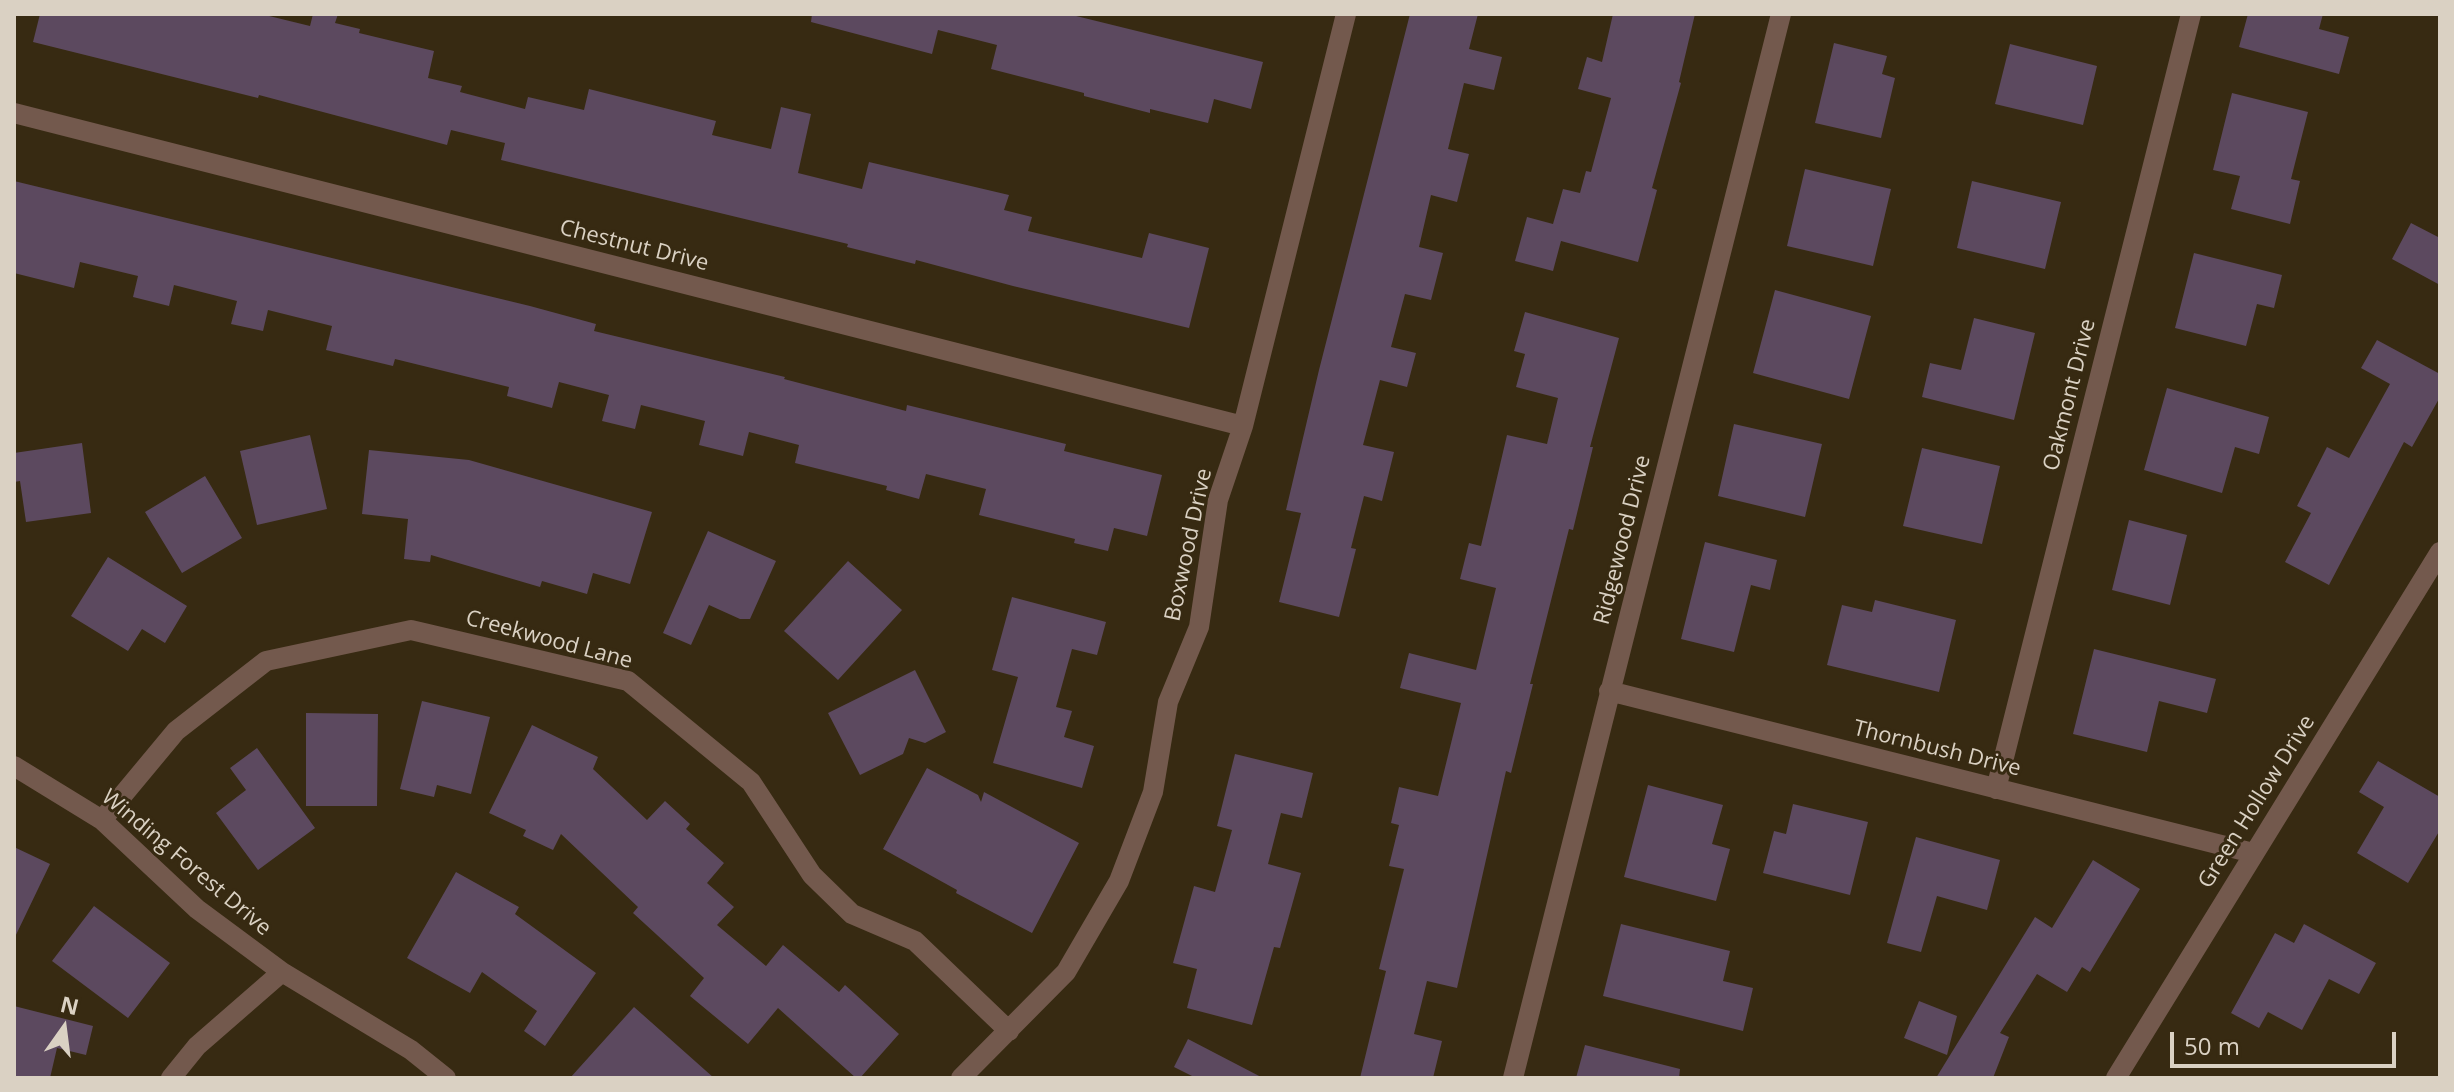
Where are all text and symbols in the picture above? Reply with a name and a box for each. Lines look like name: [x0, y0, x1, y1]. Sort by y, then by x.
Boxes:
street label: Chestnut Drive: [557, 215, 711, 277]
street label: Oakmont Drive: [2038, 316, 2102, 474]
street label: Ridgewood Drive: [1589, 453, 1657, 627]
street label: Boxwood Drive: [1160, 466, 1218, 624]
street label: Creekwood Lane: [463, 605, 635, 675]
street label: Green Hollow Drive: [2193, 710, 2321, 894]
street label: Thornbush Drive: [1850, 715, 2024, 783]
street label: Winding Forest Drive: [96, 784, 276, 942]
north arrow: [24, 988, 104, 1068]
text: N: [57, 988, 82, 1021]
scale bar: [2174, 1016, 2400, 1066]
text: 50 m: [2184, 1029, 2240, 1062]

